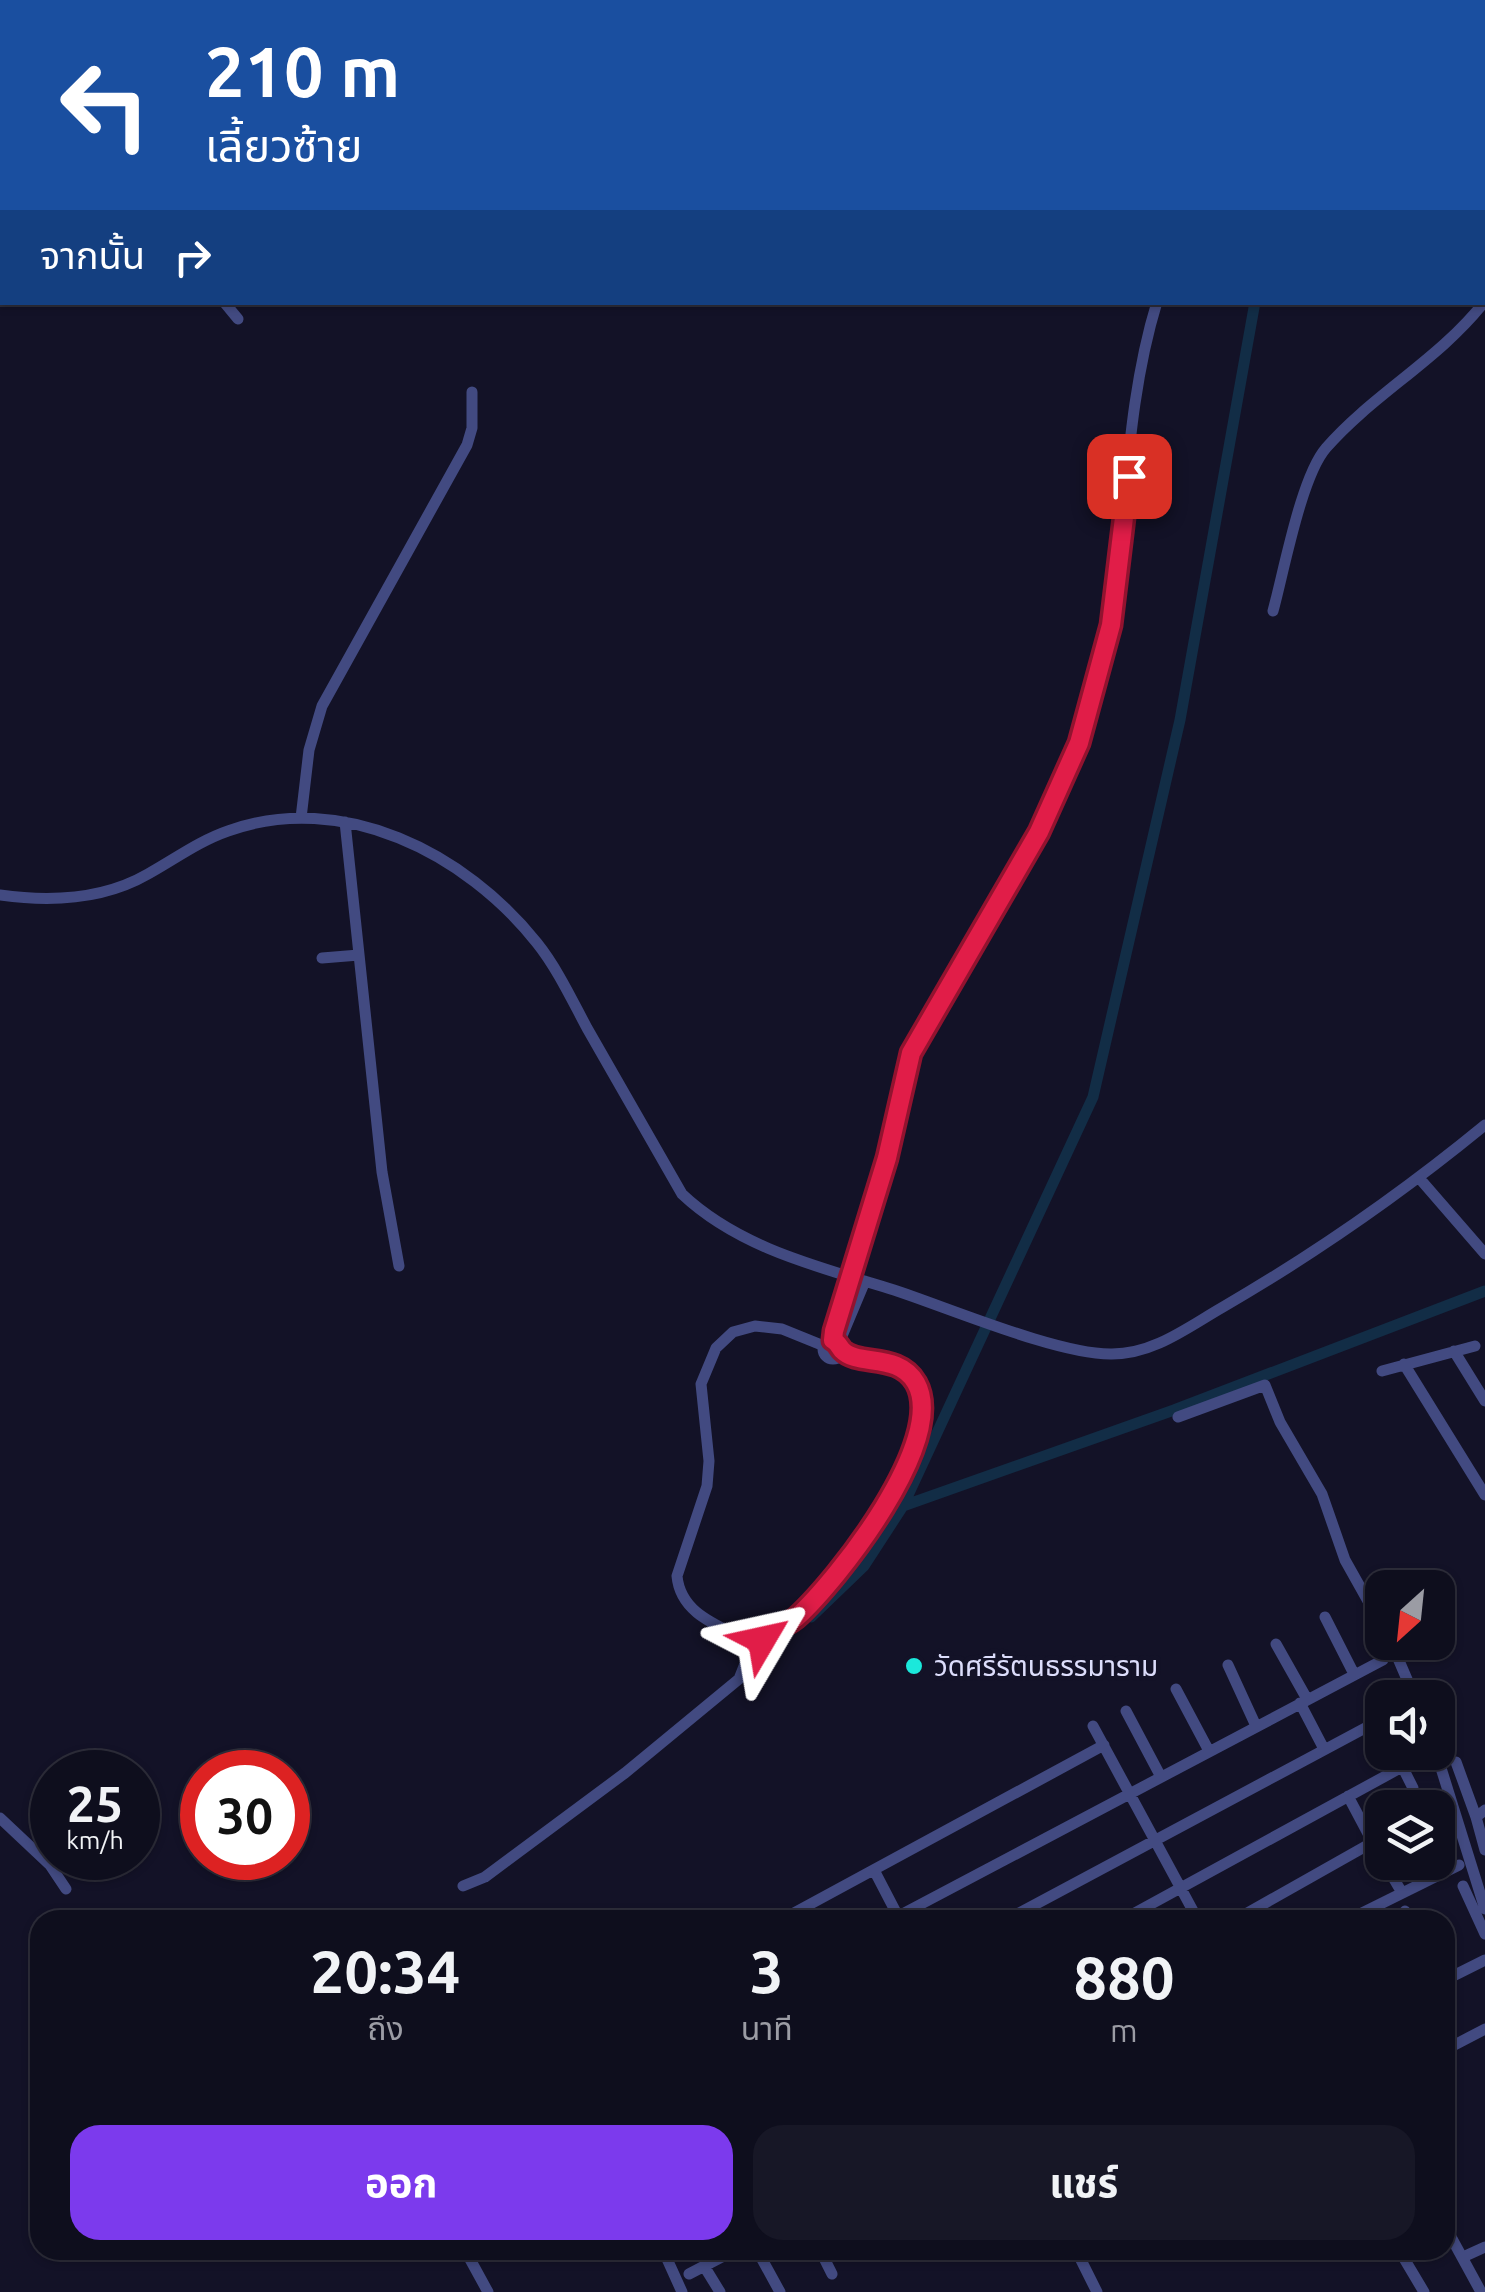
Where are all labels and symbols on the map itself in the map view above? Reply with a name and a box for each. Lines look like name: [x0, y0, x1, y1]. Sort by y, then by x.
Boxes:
pin: [1087, 434, 1172, 519]
north arrow: [1365, 1570, 1455, 1660]
position arrow: [710, 1588, 814, 1692]
place label: วัดศรีรัตนธรรมาราม: [934, 1650, 1158, 1681]
marker: วัดศรีรัตนธรรมาราม: [903, 1655, 925, 1677]
speed limit sign: 30: [180, 1750, 310, 1880]

